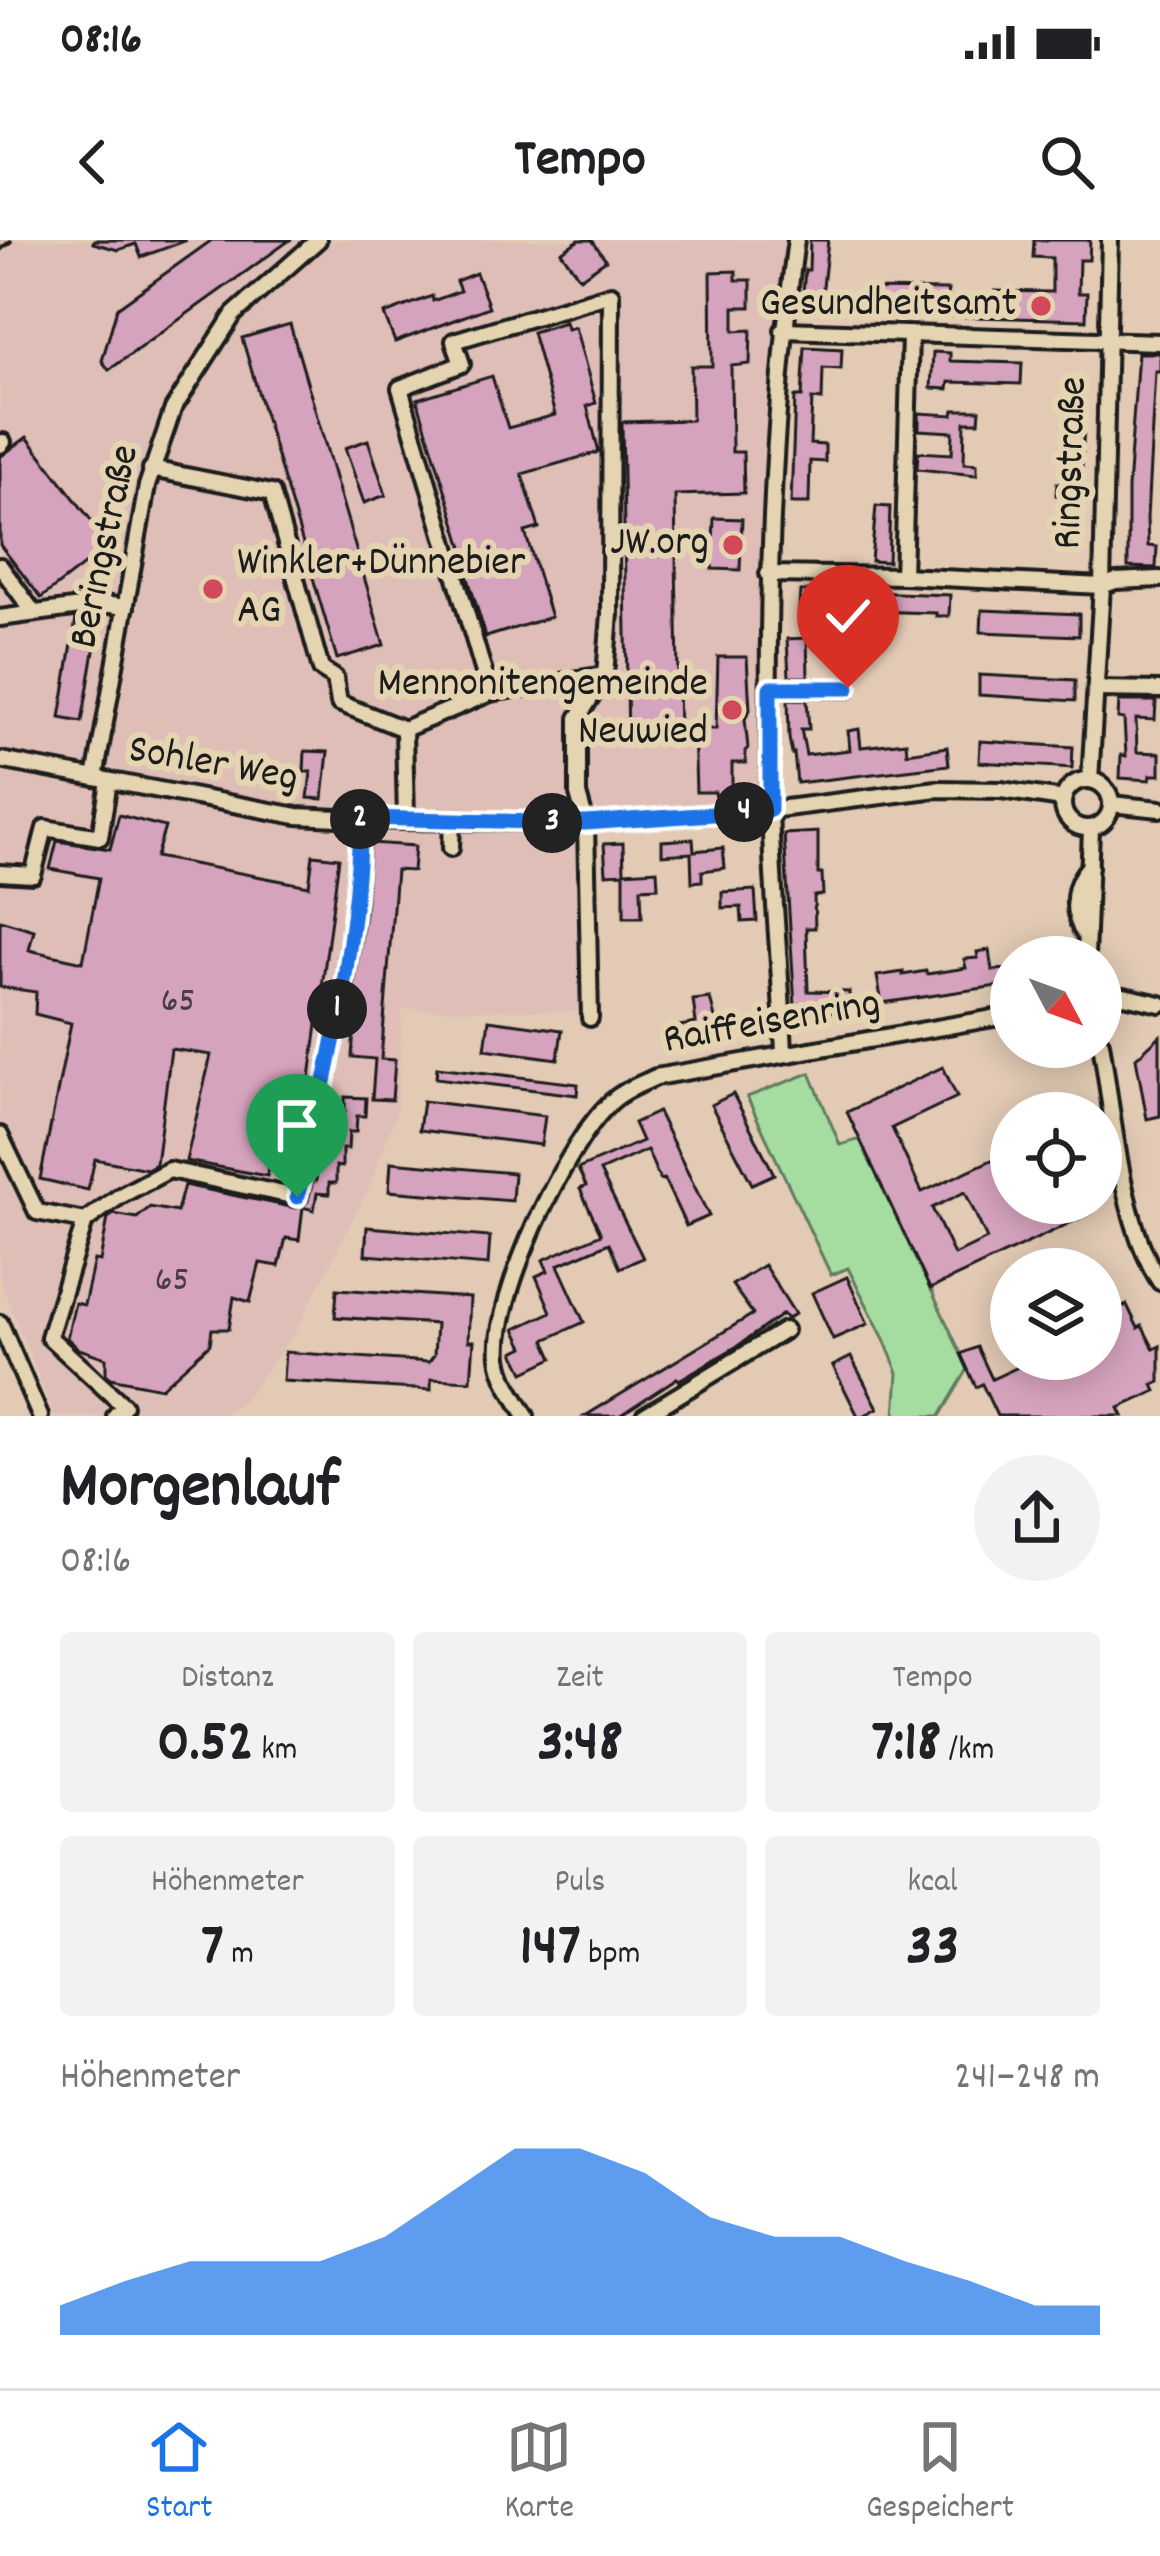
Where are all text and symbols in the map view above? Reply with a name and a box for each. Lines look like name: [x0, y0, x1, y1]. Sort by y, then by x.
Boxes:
text: 08:16: [60, 10, 142, 74]
text: Tempo: [514, 124, 646, 201]
icon: back: [60, 129, 126, 195]
icon: search: [1034, 129, 1100, 195]
place label: Gesundheitsamt: [760, 276, 1017, 336]
marker: Gesundheitsamt: [1028, 293, 1054, 319]
street label: Ringstraße: [1040, 376, 1106, 550]
street label: Beringstraße: [56, 440, 158, 654]
place label: JW.org: [610, 515, 709, 575]
marker: JW.org: [720, 532, 746, 558]
place label: Winkler+Dünnebier AG: [237, 535, 526, 643]
pin: [797, 565, 899, 688]
marker: Winkler+Dünnebier AG: [200, 576, 226, 602]
icon: check: [815, 583, 881, 649]
place label: Mennonitengemeinde Neuwied: [377, 656, 708, 764]
marker: Mennonitengemeinde Neuwied: [719, 697, 745, 723]
street label: Sohler Weg: [124, 722, 302, 810]
pin: 4: [714, 782, 774, 842]
text: 4: [737, 788, 751, 835]
pin: 2: [330, 789, 390, 849]
pin: 3: [522, 793, 582, 853]
text: 2: [353, 795, 367, 842]
text: 3: [545, 799, 559, 846]
north arrow: [990, 936, 1122, 1068]
map controls: [990, 936, 1122, 1380]
street label: Raiffeisenring: [659, 975, 885, 1073]
house number: 65: [161, 977, 195, 1029]
pin: 1: [307, 979, 367, 1039]
text: 1: [333, 985, 341, 1032]
pin: [246, 1074, 348, 1197]
icon: arrive: [264, 1092, 330, 1158]
button: locate: [990, 1092, 1122, 1224]
button: layers: [990, 1248, 1122, 1380]
house number: 65: [155, 1256, 189, 1308]
text: Morgenlauf: [60, 1444, 339, 1538]
button: share: [974, 1455, 1100, 1581]
text: 08:16: [60, 1536, 131, 1591]
text: Distanz: [181, 1656, 274, 1703]
text: Zeit: [556, 1656, 604, 1703]
text: Tempo: [893, 1656, 973, 1703]
text: 0.52: [157, 1703, 254, 1789]
text: 3:48: [537, 1703, 623, 1789]
text: 7:18: [871, 1703, 941, 1789]
text: km: [254, 1728, 298, 1775]
text: /km: [941, 1728, 994, 1775]
text: Höhenmeter: [151, 1860, 304, 1907]
text: Puls: [555, 1860, 605, 1907]
text: kcal: [908, 1860, 958, 1907]
text: 7: [201, 1907, 224, 1993]
text: 147: [520, 1907, 581, 1993]
text: 33: [906, 1907, 959, 1993]
text: m: [224, 1932, 254, 1979]
text: bpm: [581, 1932, 640, 1979]
text: Höhenmeter: [60, 2052, 240, 2107]
text: 241–248 m: [954, 2052, 1100, 2107]
tab: Start: [146, 2414, 213, 2533]
tab: Karte: [504, 2414, 574, 2533]
tab: Gespeichert: [866, 2414, 1014, 2533]

